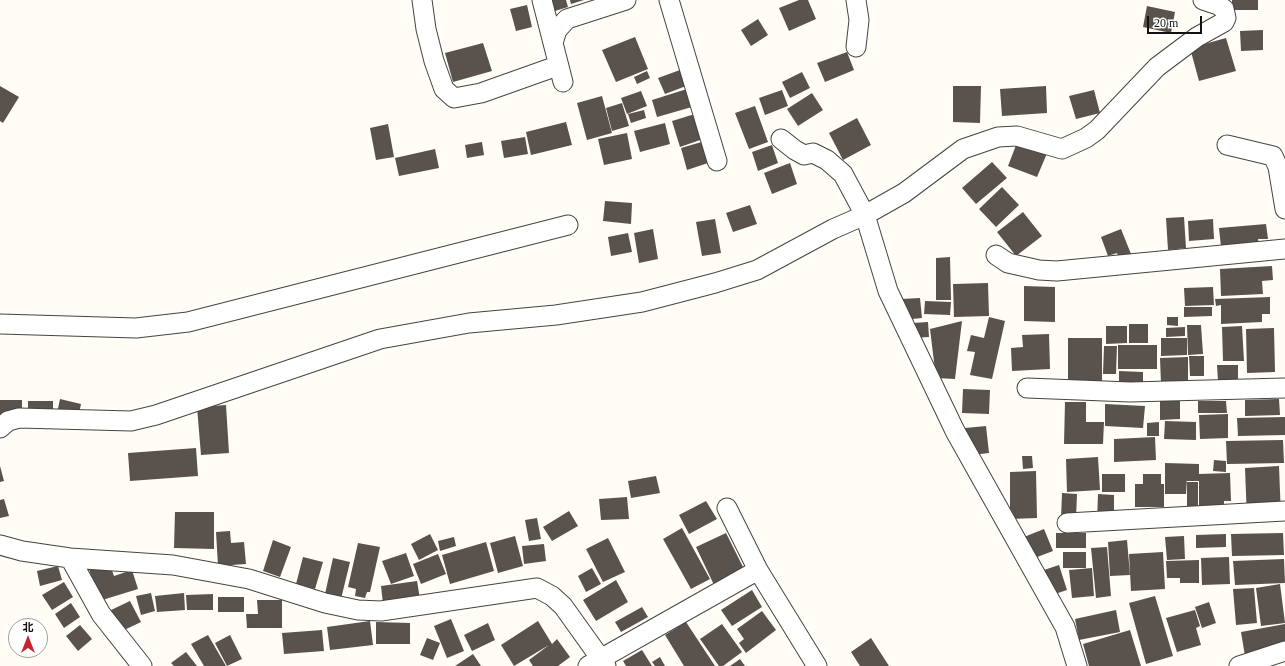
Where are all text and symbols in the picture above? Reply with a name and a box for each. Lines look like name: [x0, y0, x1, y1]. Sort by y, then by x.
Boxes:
scale bar: [1149, 8, 1204, 34]
text: 20 m: [1154, 16, 1178, 30]
north arrow: [8, 618, 48, 658]
text: 北: [23, 621, 34, 633]

